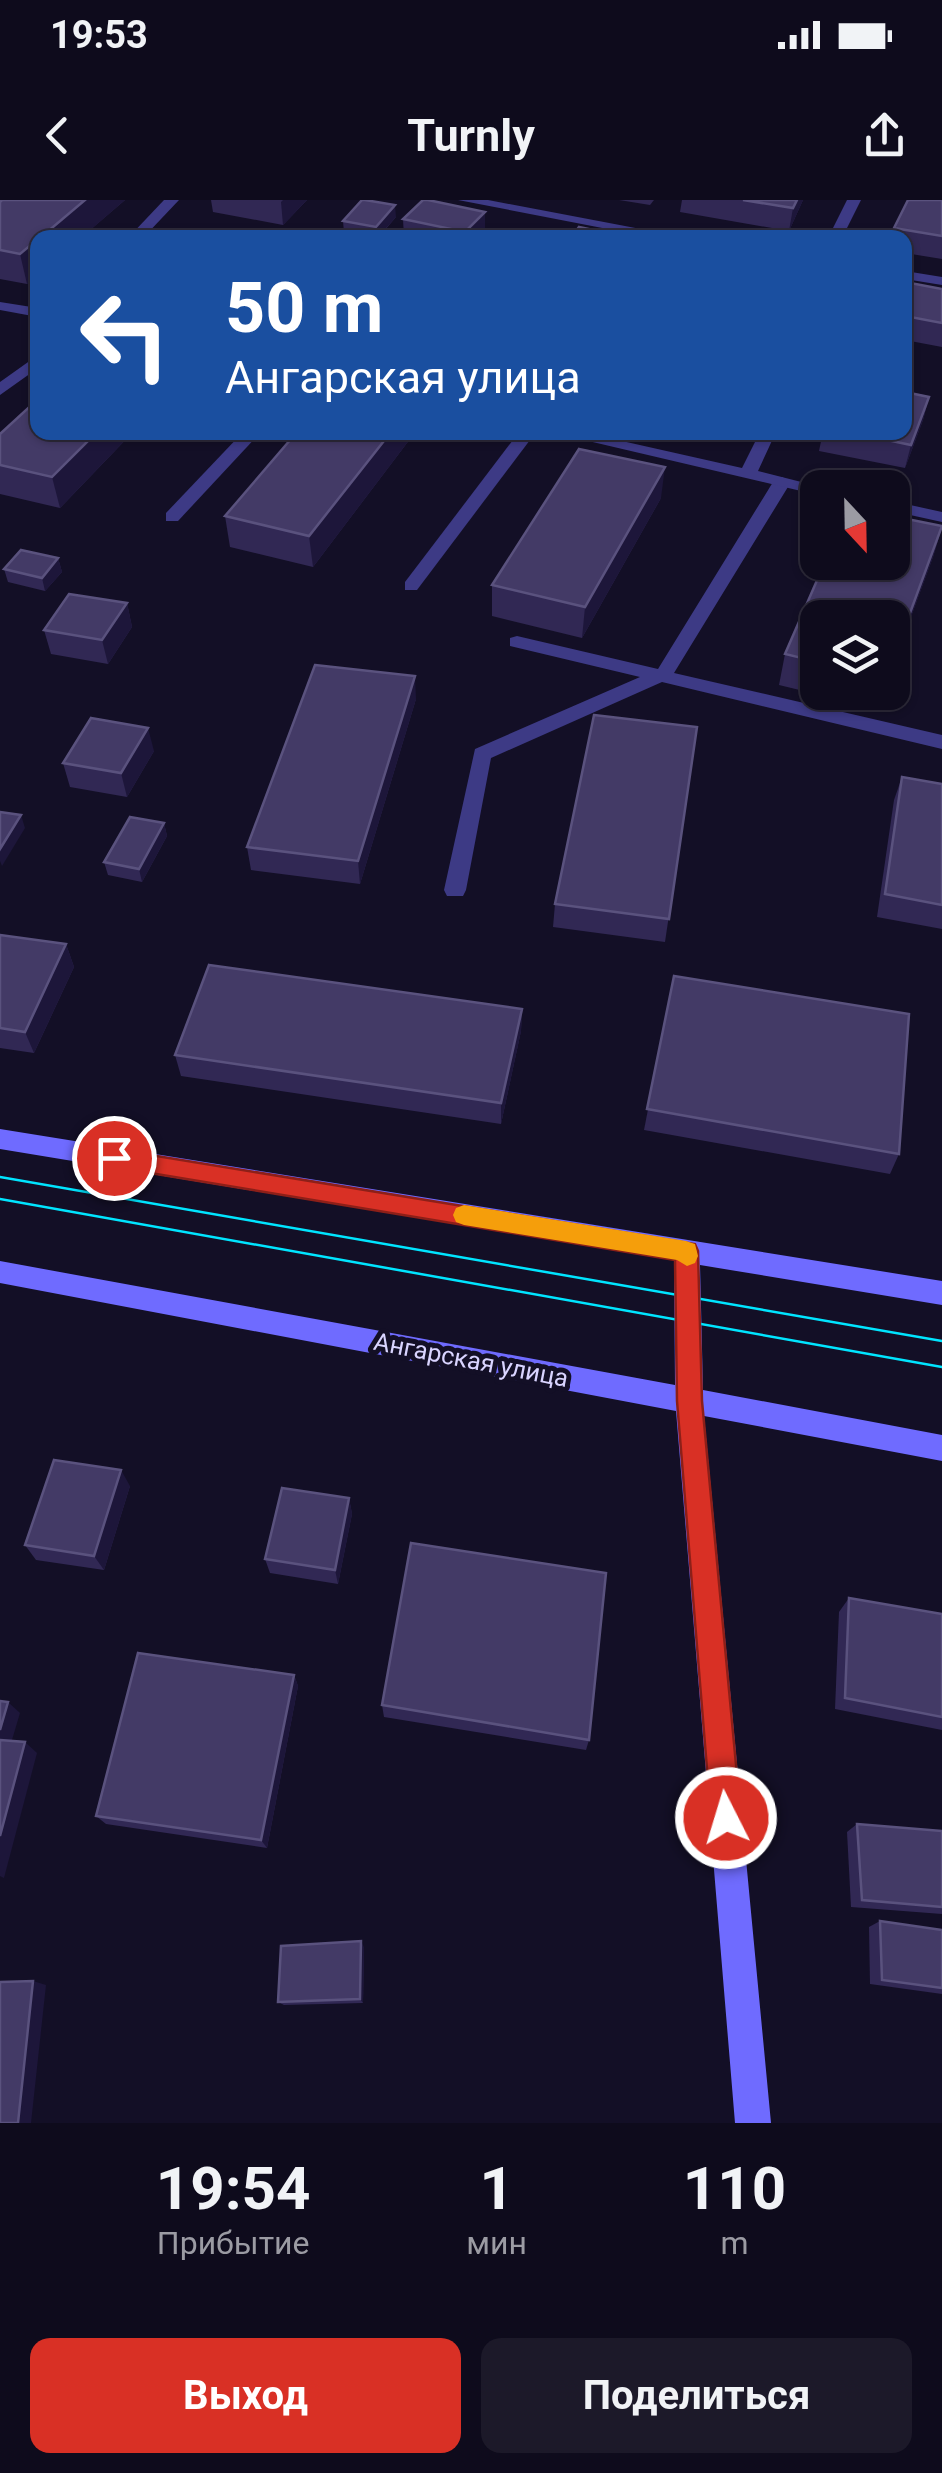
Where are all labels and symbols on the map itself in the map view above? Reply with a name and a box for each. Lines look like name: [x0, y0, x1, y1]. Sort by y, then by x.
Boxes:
north arrow: [800, 470, 910, 580]
pin: [72, 1116, 157, 1201]
street label: Ангарская улица: [371, 1327, 571, 1393]
position arrow: [674, 1766, 778, 1870]

